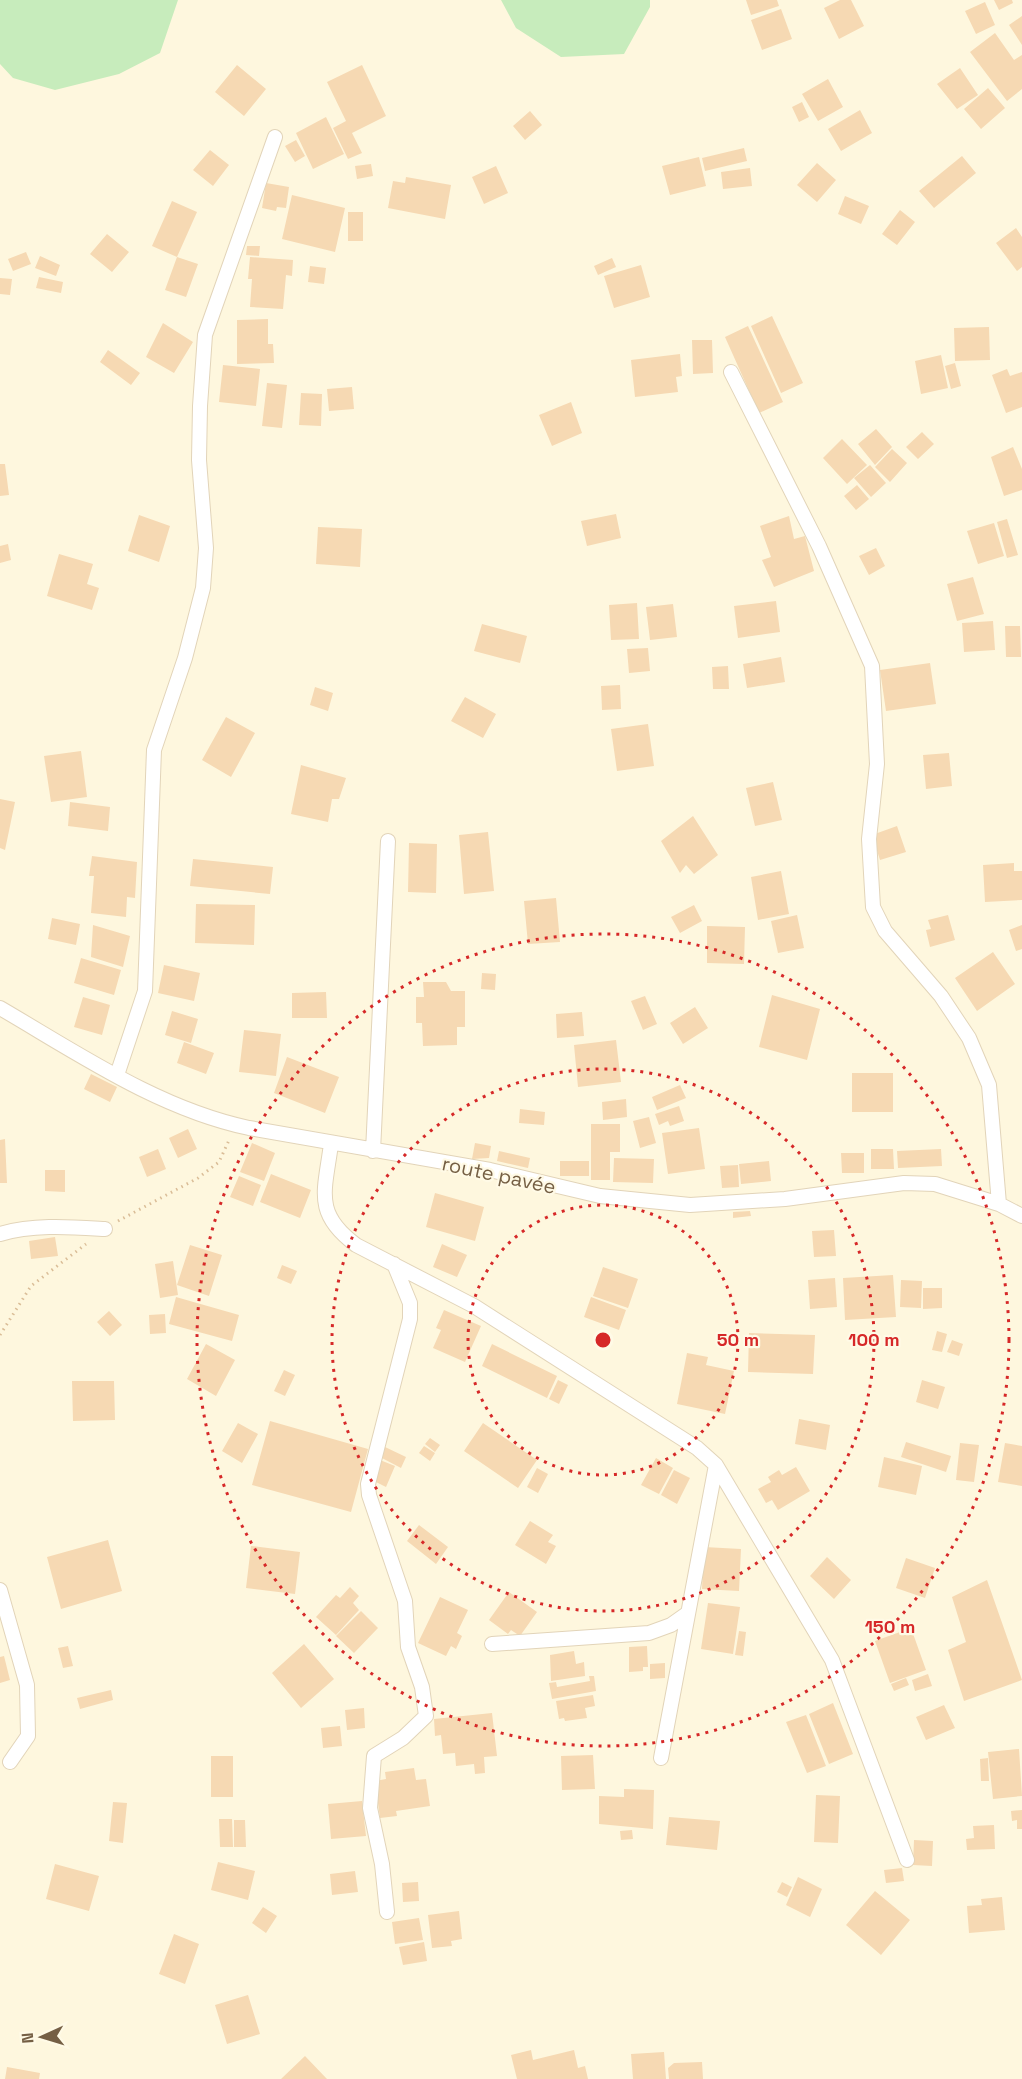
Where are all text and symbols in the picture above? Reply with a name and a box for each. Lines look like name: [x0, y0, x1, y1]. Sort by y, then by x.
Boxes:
street label: route pavée: [440, 1150, 558, 1200]
text: 50 m: [717, 1328, 759, 1351]
text: 100 m: [848, 1328, 900, 1351]
centre of rings: [593, 1330, 613, 1350]
text: 150 m: [865, 1615, 915, 1638]
north arrow: [12, 2007, 72, 2067]
text: N: [17, 2032, 38, 2044]

